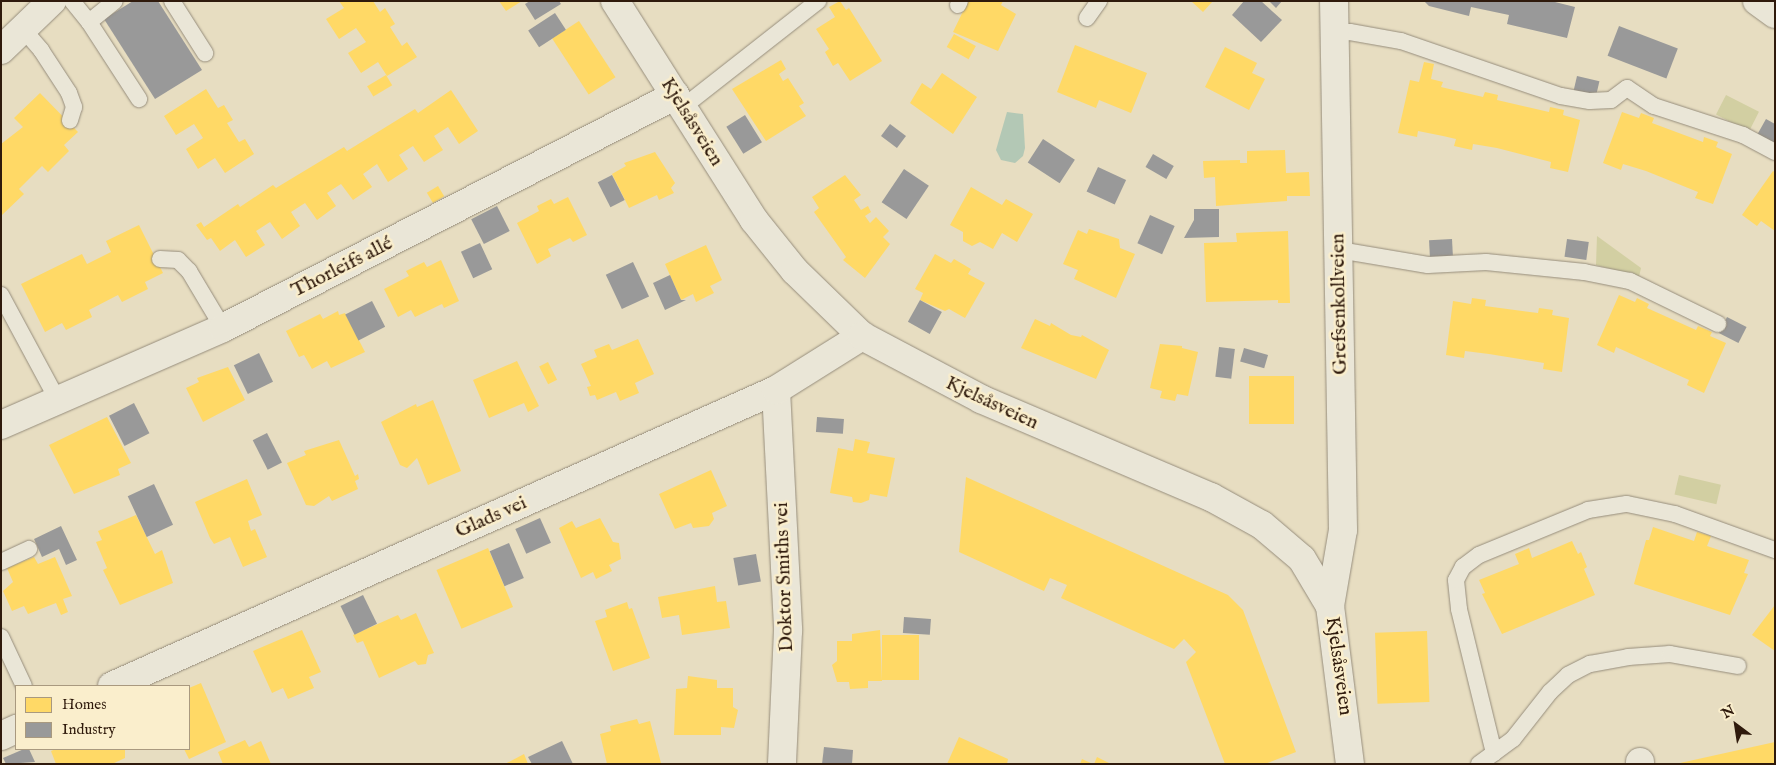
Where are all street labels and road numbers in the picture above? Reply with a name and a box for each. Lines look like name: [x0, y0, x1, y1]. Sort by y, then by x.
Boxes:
street label: Kjelsåsveien: [655, 73, 729, 171]
street label: Thorleifs allé: [287, 231, 397, 303]
street label: Grefsenkollveien: [1326, 233, 1352, 375]
street label: Kjelsåsveien: [942, 371, 1042, 435]
street label: Glads vei: [452, 491, 530, 543]
street label: Doktor Smiths vei: [769, 502, 799, 652]
street label: Kjelsåsveien: [1320, 615, 1358, 717]

